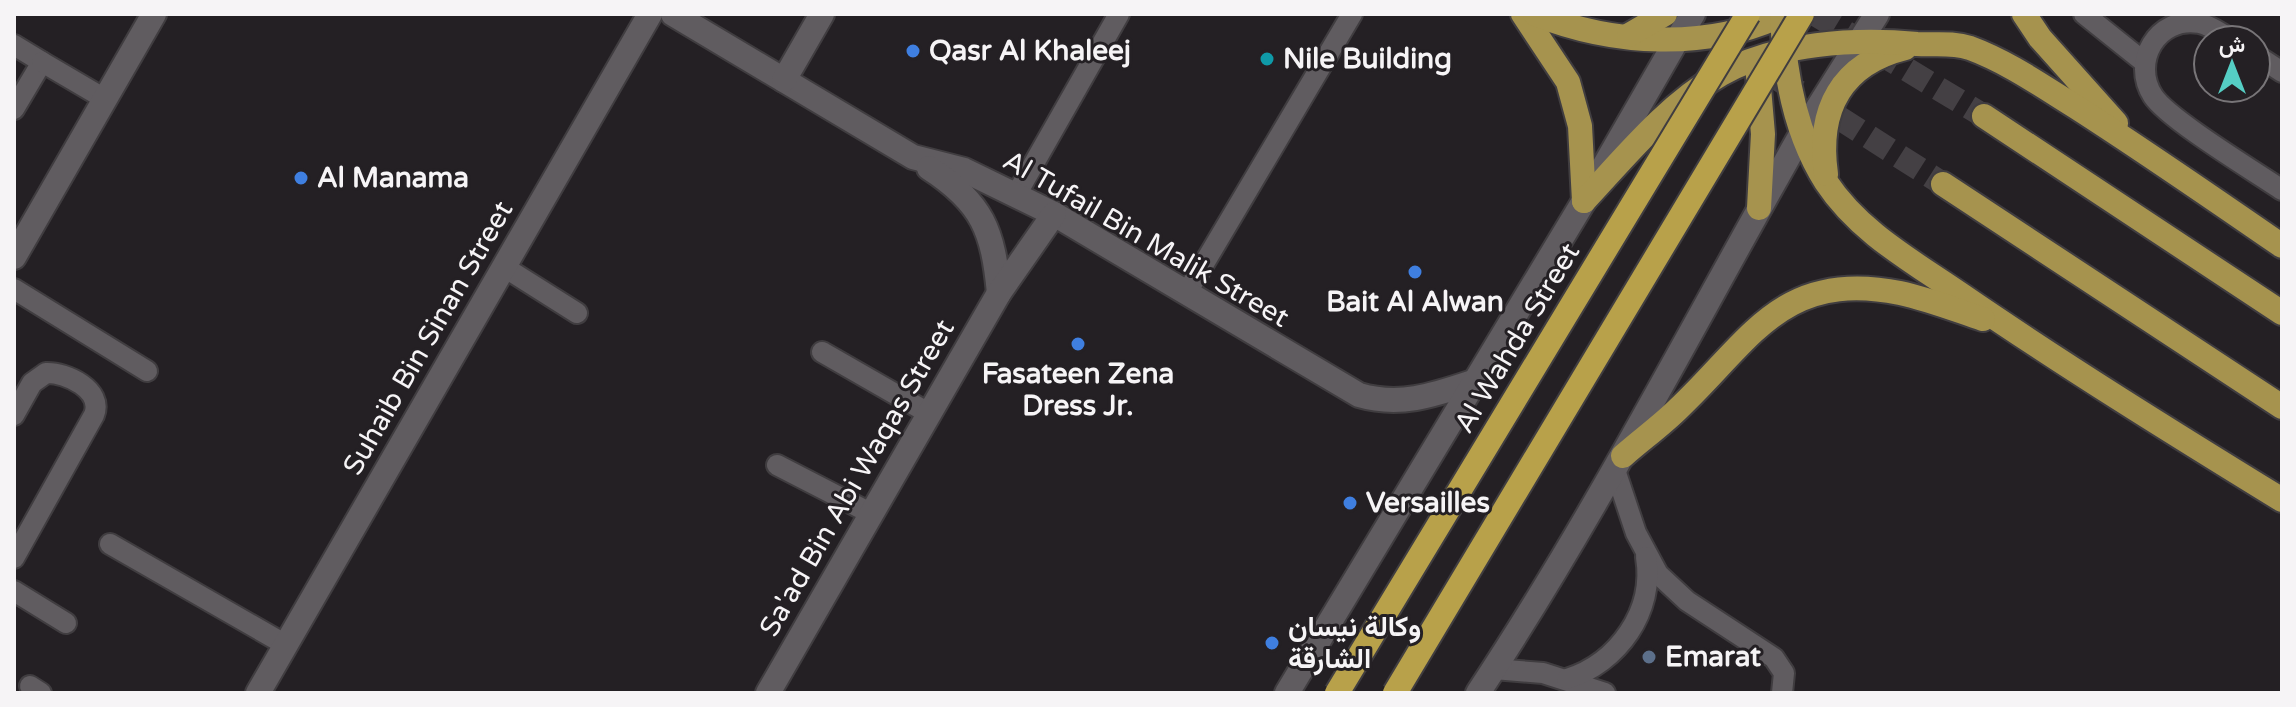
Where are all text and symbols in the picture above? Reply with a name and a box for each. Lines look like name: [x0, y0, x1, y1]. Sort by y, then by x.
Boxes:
north arrow: [2192, 24, 2272, 104]
text: ش: [2219, 32, 2245, 58]
place label: Qasr Al Khaleej: [929, 34, 1131, 68]
marker: Qasr Al Khaleej: [904, 42, 922, 60]
place label: Nile Building: [1283, 42, 1452, 76]
marker: Nile Building: [1258, 50, 1276, 68]
street label: Al Tufail Bin Malik Street: [997, 143, 1295, 335]
place label: Al Manama: [317, 161, 469, 195]
marker: Al Manama: [292, 169, 310, 187]
street label: Suhaib Bin Sinan Street: [336, 195, 520, 481]
street label: Al Wahda Street: [1447, 237, 1587, 439]
marker: Bait Al Alwan: [1406, 263, 1424, 281]
place label: Bait Al Alwan: [1326, 285, 1504, 319]
street label: Sa'ad Bin Abi Waqas Street: [752, 313, 962, 642]
marker: Fasateen Zena Dress Jr.: [1069, 335, 1087, 353]
place label: Fasateen Zena Dress Jr.: [982, 357, 1174, 423]
place label: Versailles: [1366, 486, 1490, 520]
marker: Versailles: [1341, 494, 1359, 512]
place label: وكالة نيسان الشارقة: [1288, 610, 1421, 676]
marker: وكالة نيسان الشارقة: [1263, 634, 1281, 652]
place label: Emarat: [1665, 640, 1761, 674]
marker: Emarat: [1640, 648, 1658, 666]

